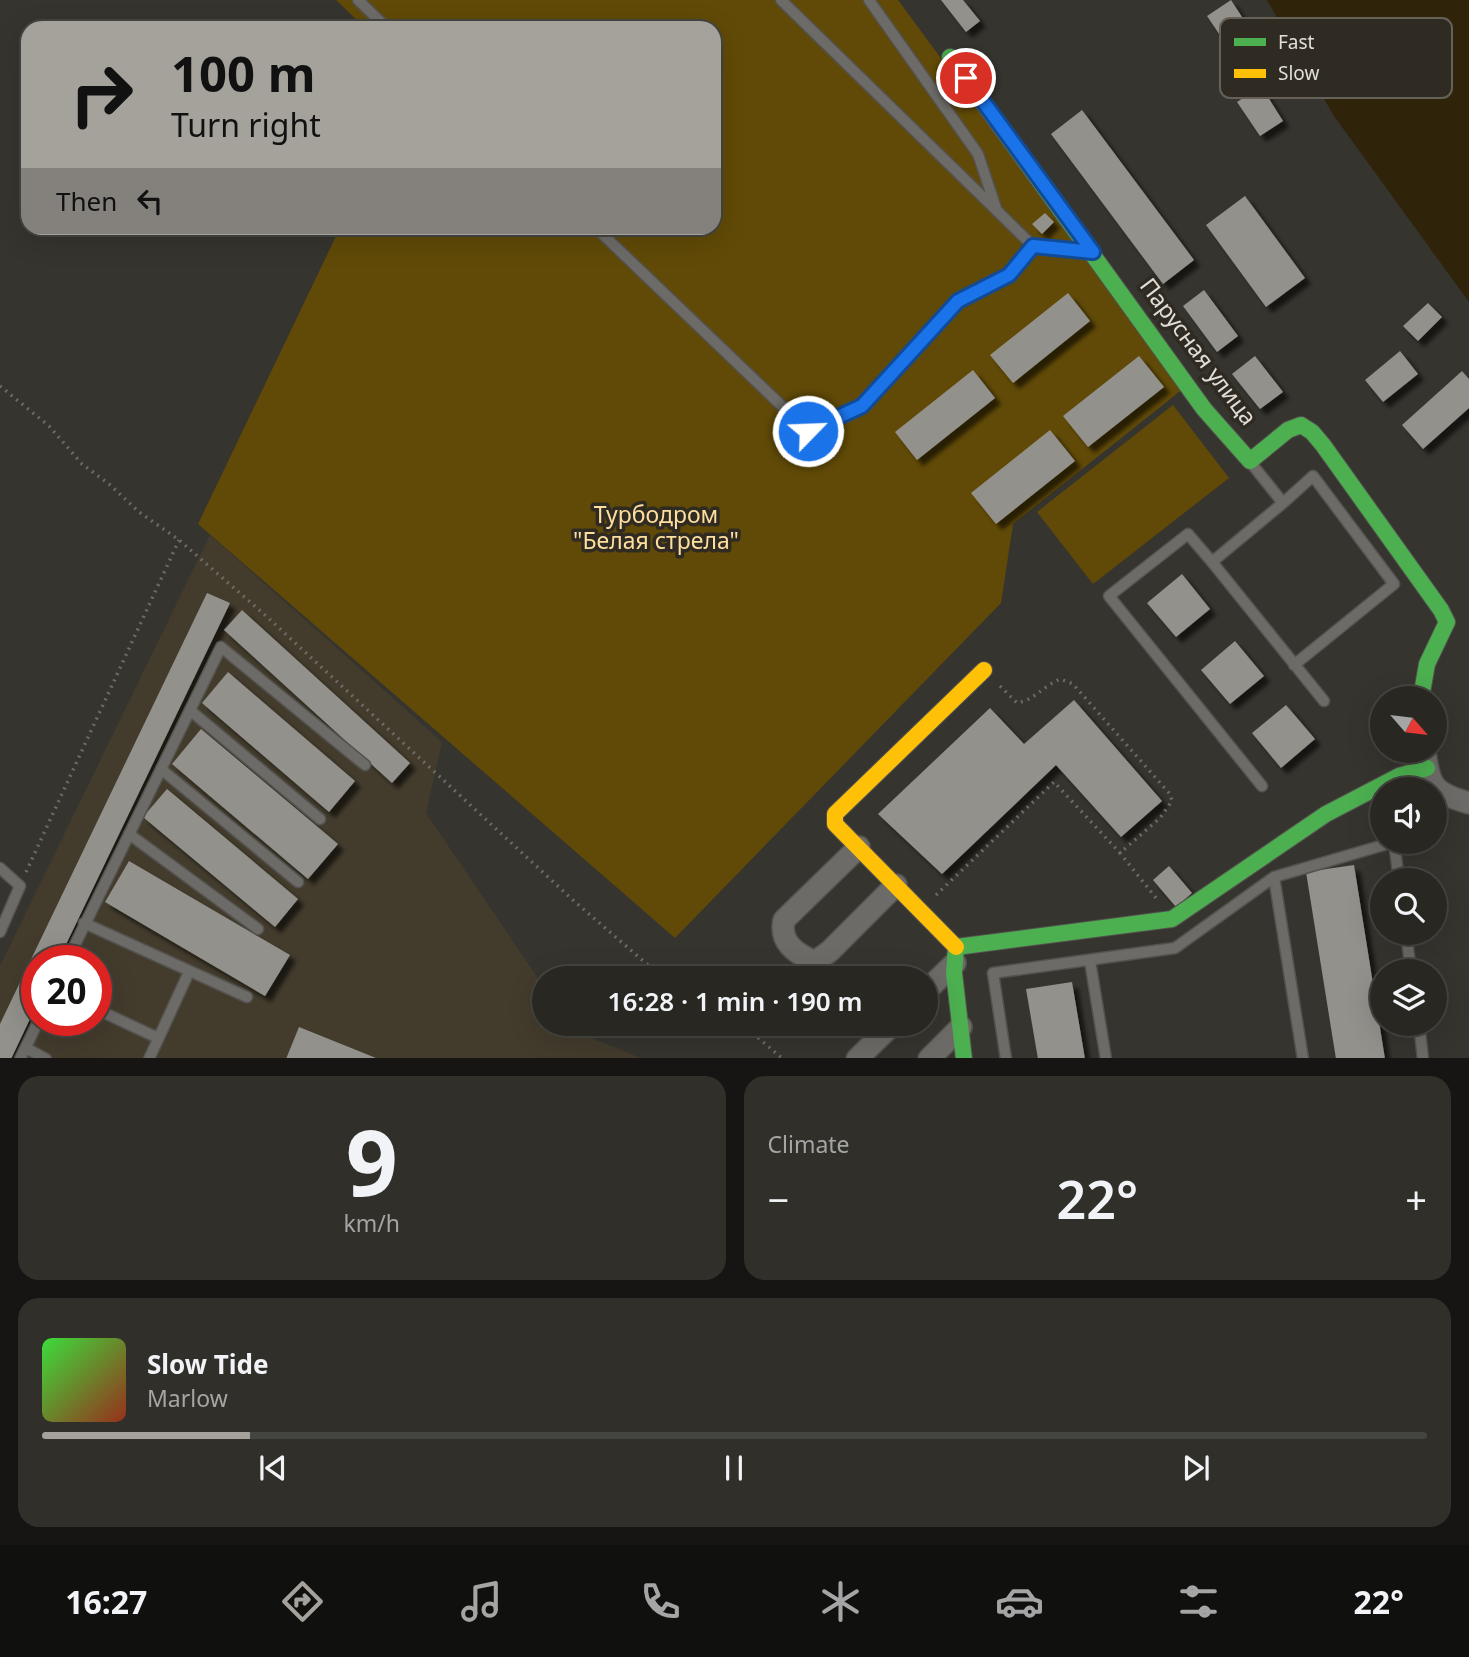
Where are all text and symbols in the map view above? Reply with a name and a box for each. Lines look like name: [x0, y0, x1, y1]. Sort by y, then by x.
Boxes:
legend: [1220, 18, 1452, 98]
text: Fast: [1278, 29, 1315, 55]
text: 100 m: [171, 40, 316, 106]
pin: [936, 48, 996, 108]
icon: right: [56, 49, 147, 140]
icon: arrive: [947, 59, 985, 97]
text: Slow: [1278, 60, 1319, 86]
text: Turn right: [171, 103, 321, 146]
icon: left: [131, 182, 169, 220]
text: Then: [56, 183, 117, 219]
street label: Парусная улица: [1133, 271, 1265, 431]
position arrow: [771, 394, 845, 468]
park label: Турбодром "Белая стрела": [573, 498, 739, 556]
north arrow: [1370, 686, 1447, 763]
map controls: [1370, 686, 1447, 1036]
button: sound: [1370, 777, 1447, 854]
button: search: [1370, 868, 1447, 945]
speed limit sign: 20: [21, 945, 112, 1036]
button: layers: [1370, 959, 1447, 1036]
text: 16:28 · 1 min · 190 m: [608, 983, 862, 1019]
text: 9: [346, 1099, 398, 1223]
text: Climate: [768, 1128, 850, 1160]
text: 22°: [1056, 1163, 1138, 1234]
text: −: [768, 1173, 789, 1225]
text: +: [1405, 1173, 1427, 1225]
text: km/h: [343, 1207, 400, 1239]
text: Slow Tide: [147, 1346, 269, 1382]
text: Marlow: [147, 1382, 228, 1414]
icon: previous: [254, 1449, 292, 1487]
icon: pause: [715, 1449, 753, 1487]
icon: next: [1177, 1449, 1215, 1487]
icon: directions: [278, 1577, 327, 1626]
icon: music: [457, 1577, 506, 1626]
icon: phone: [636, 1577, 685, 1626]
icon: climate: [816, 1577, 865, 1626]
icon: car: [995, 1577, 1044, 1626]
icon: filters: [1174, 1577, 1223, 1626]
text: 16:27: [65, 1580, 147, 1623]
text: 22°: [1354, 1580, 1404, 1623]

